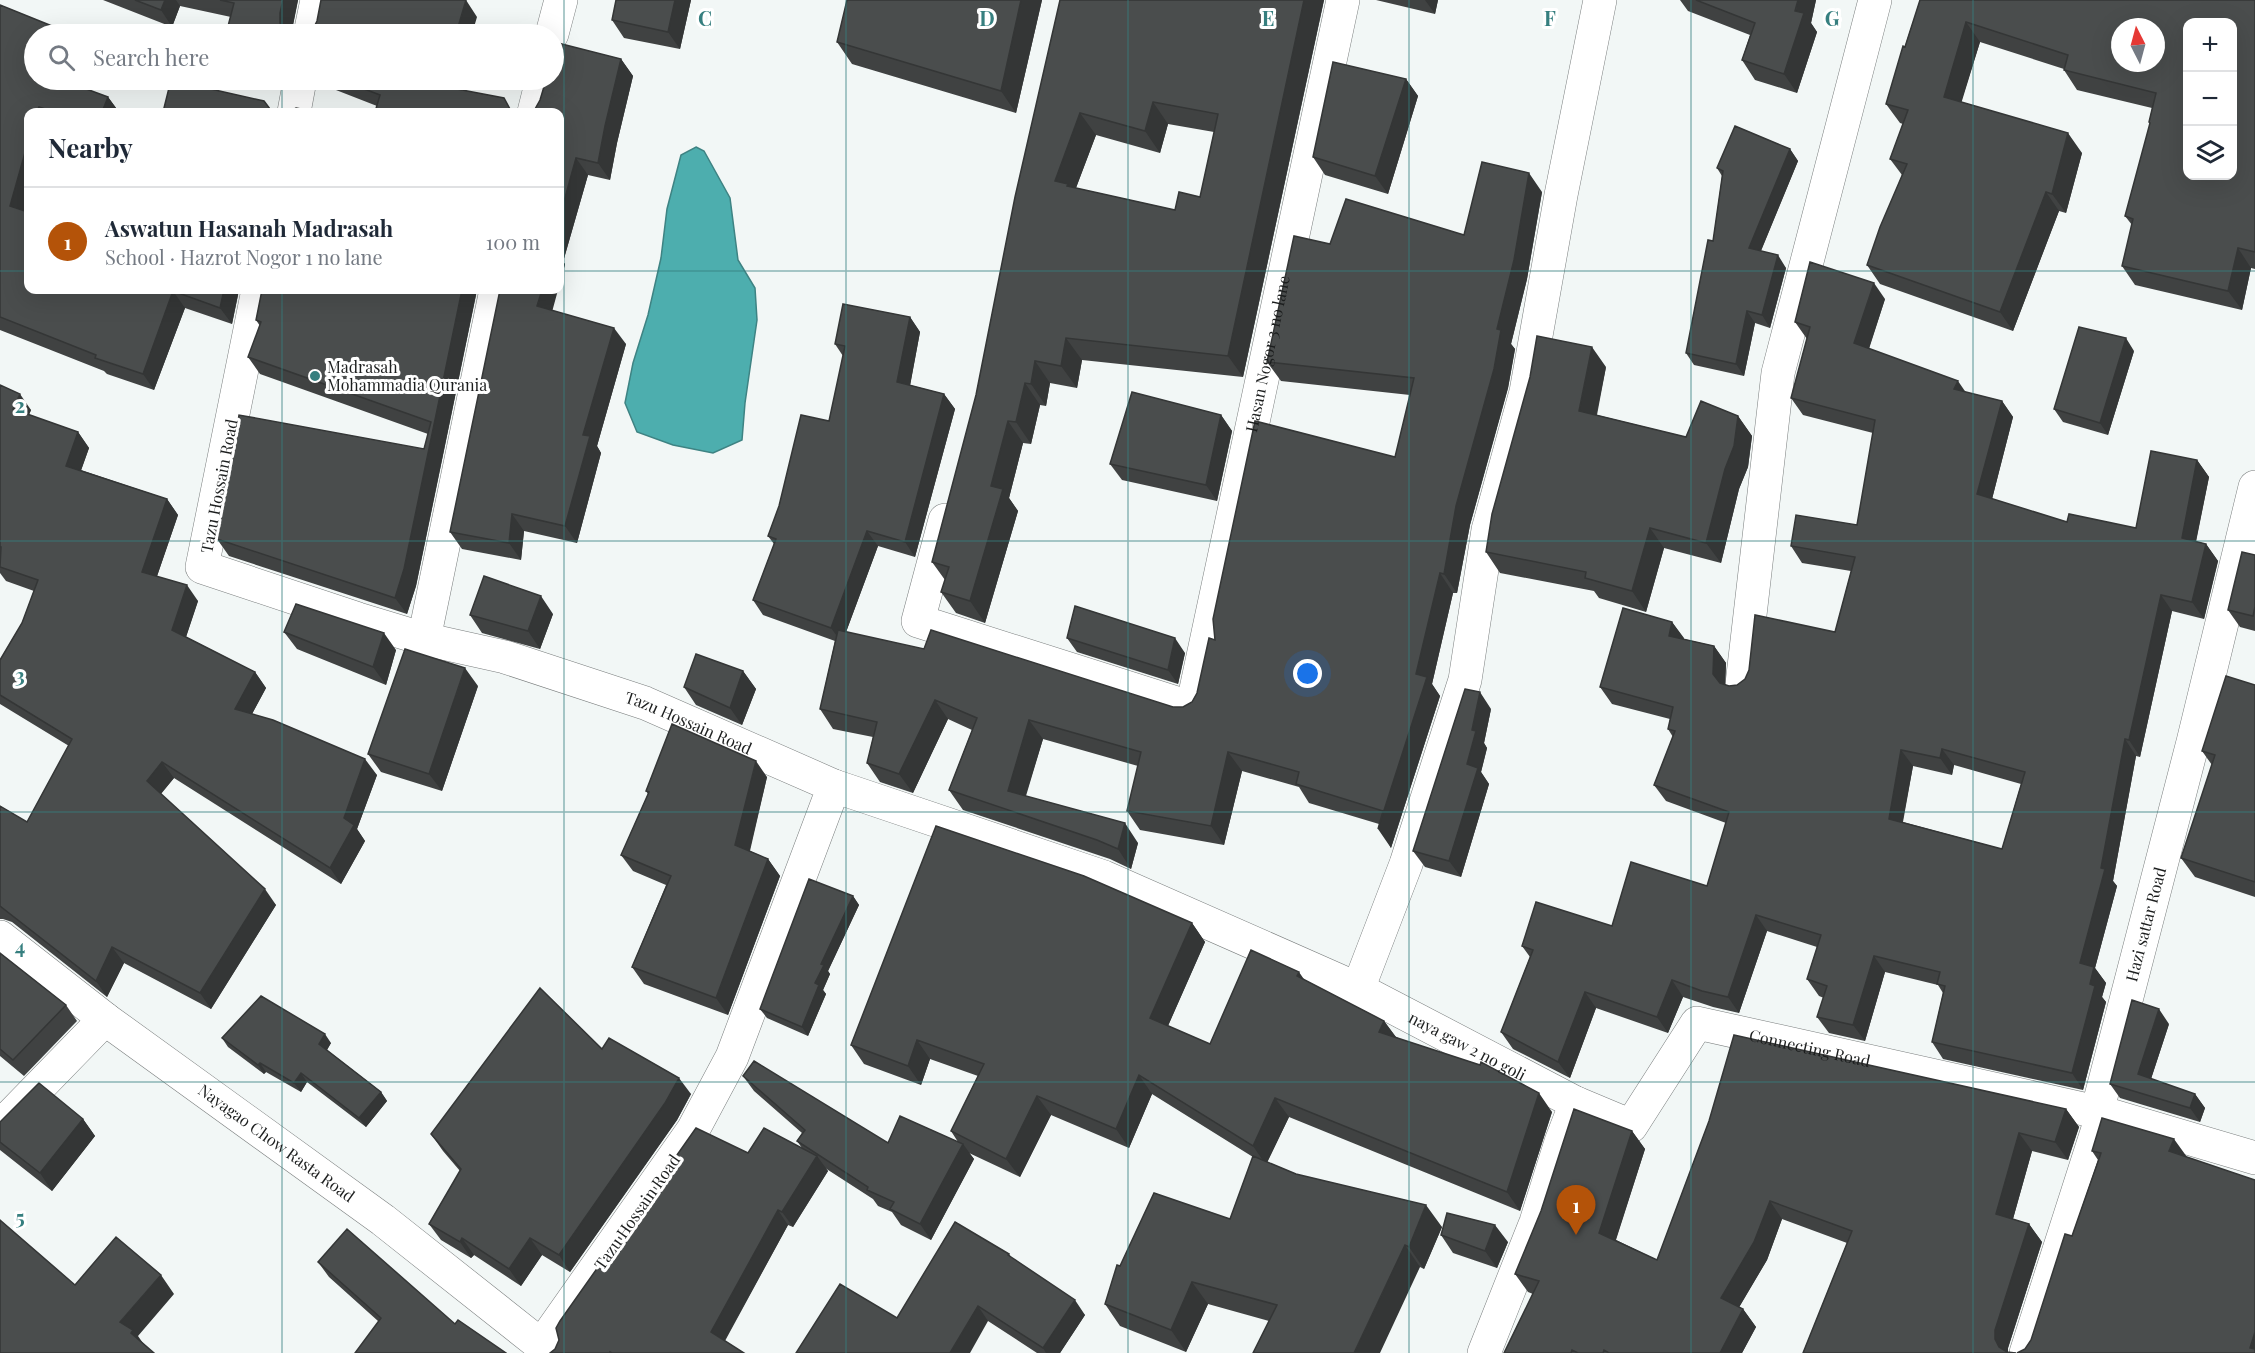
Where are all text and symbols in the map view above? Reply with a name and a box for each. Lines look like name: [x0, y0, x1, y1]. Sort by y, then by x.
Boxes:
text: C: [698, 4, 712, 31]
text: D: [979, 4, 995, 31]
text: E: [1262, 4, 1274, 31]
text: F: [1544, 4, 1556, 31]
text: G: [1825, 4, 1840, 31]
north arrow: [2111, 18, 2165, 72]
map controls: [2183, 18, 2237, 180]
button: +: [2183, 18, 2237, 72]
search box: [24, 24, 564, 90]
icon: search: [45, 41, 78, 74]
text: Search here: [93, 42, 209, 72]
button: −: [2183, 72, 2237, 126]
button: layers: [2183, 126, 2237, 180]
text: Nearby: [48, 130, 133, 165]
text: Aswatun Hasanah Madrasah: [105, 213, 393, 243]
text: 1: [64, 228, 71, 255]
text: 100 m: [486, 228, 540, 255]
text: School · Hazrot Nogor 1 no lane: [105, 243, 383, 270]
street label: Hasan Nogor 3 no lane: [1240, 274, 1294, 434]
place label: Madrasah Mohammadia Qurania: [327, 356, 487, 395]
marker: Madrasah Mohammadia Qurania: [308, 369, 322, 383]
text: 2: [15, 391, 25, 418]
street label: Tazu Hossain Road: [195, 417, 242, 555]
your location: [1293, 659, 1322, 688]
text: 3: [15, 661, 25, 688]
street label: Tazu Hossain Road: [622, 686, 755, 759]
street label: Hazi sattar Road: [2120, 865, 2170, 984]
text: 4: [15, 932, 25, 959]
street label: naya gaw 2 no goli: [1405, 1006, 1530, 1085]
street label: Connecting Road: [1747, 1024, 1872, 1071]
street label: Nayagao Chow Rasta Road: [195, 1079, 359, 1206]
street label: Tazu Hossain Road: [589, 1150, 684, 1273]
pin: 1: [1556, 1186, 1596, 1235]
text: 5: [15, 1203, 25, 1230]

